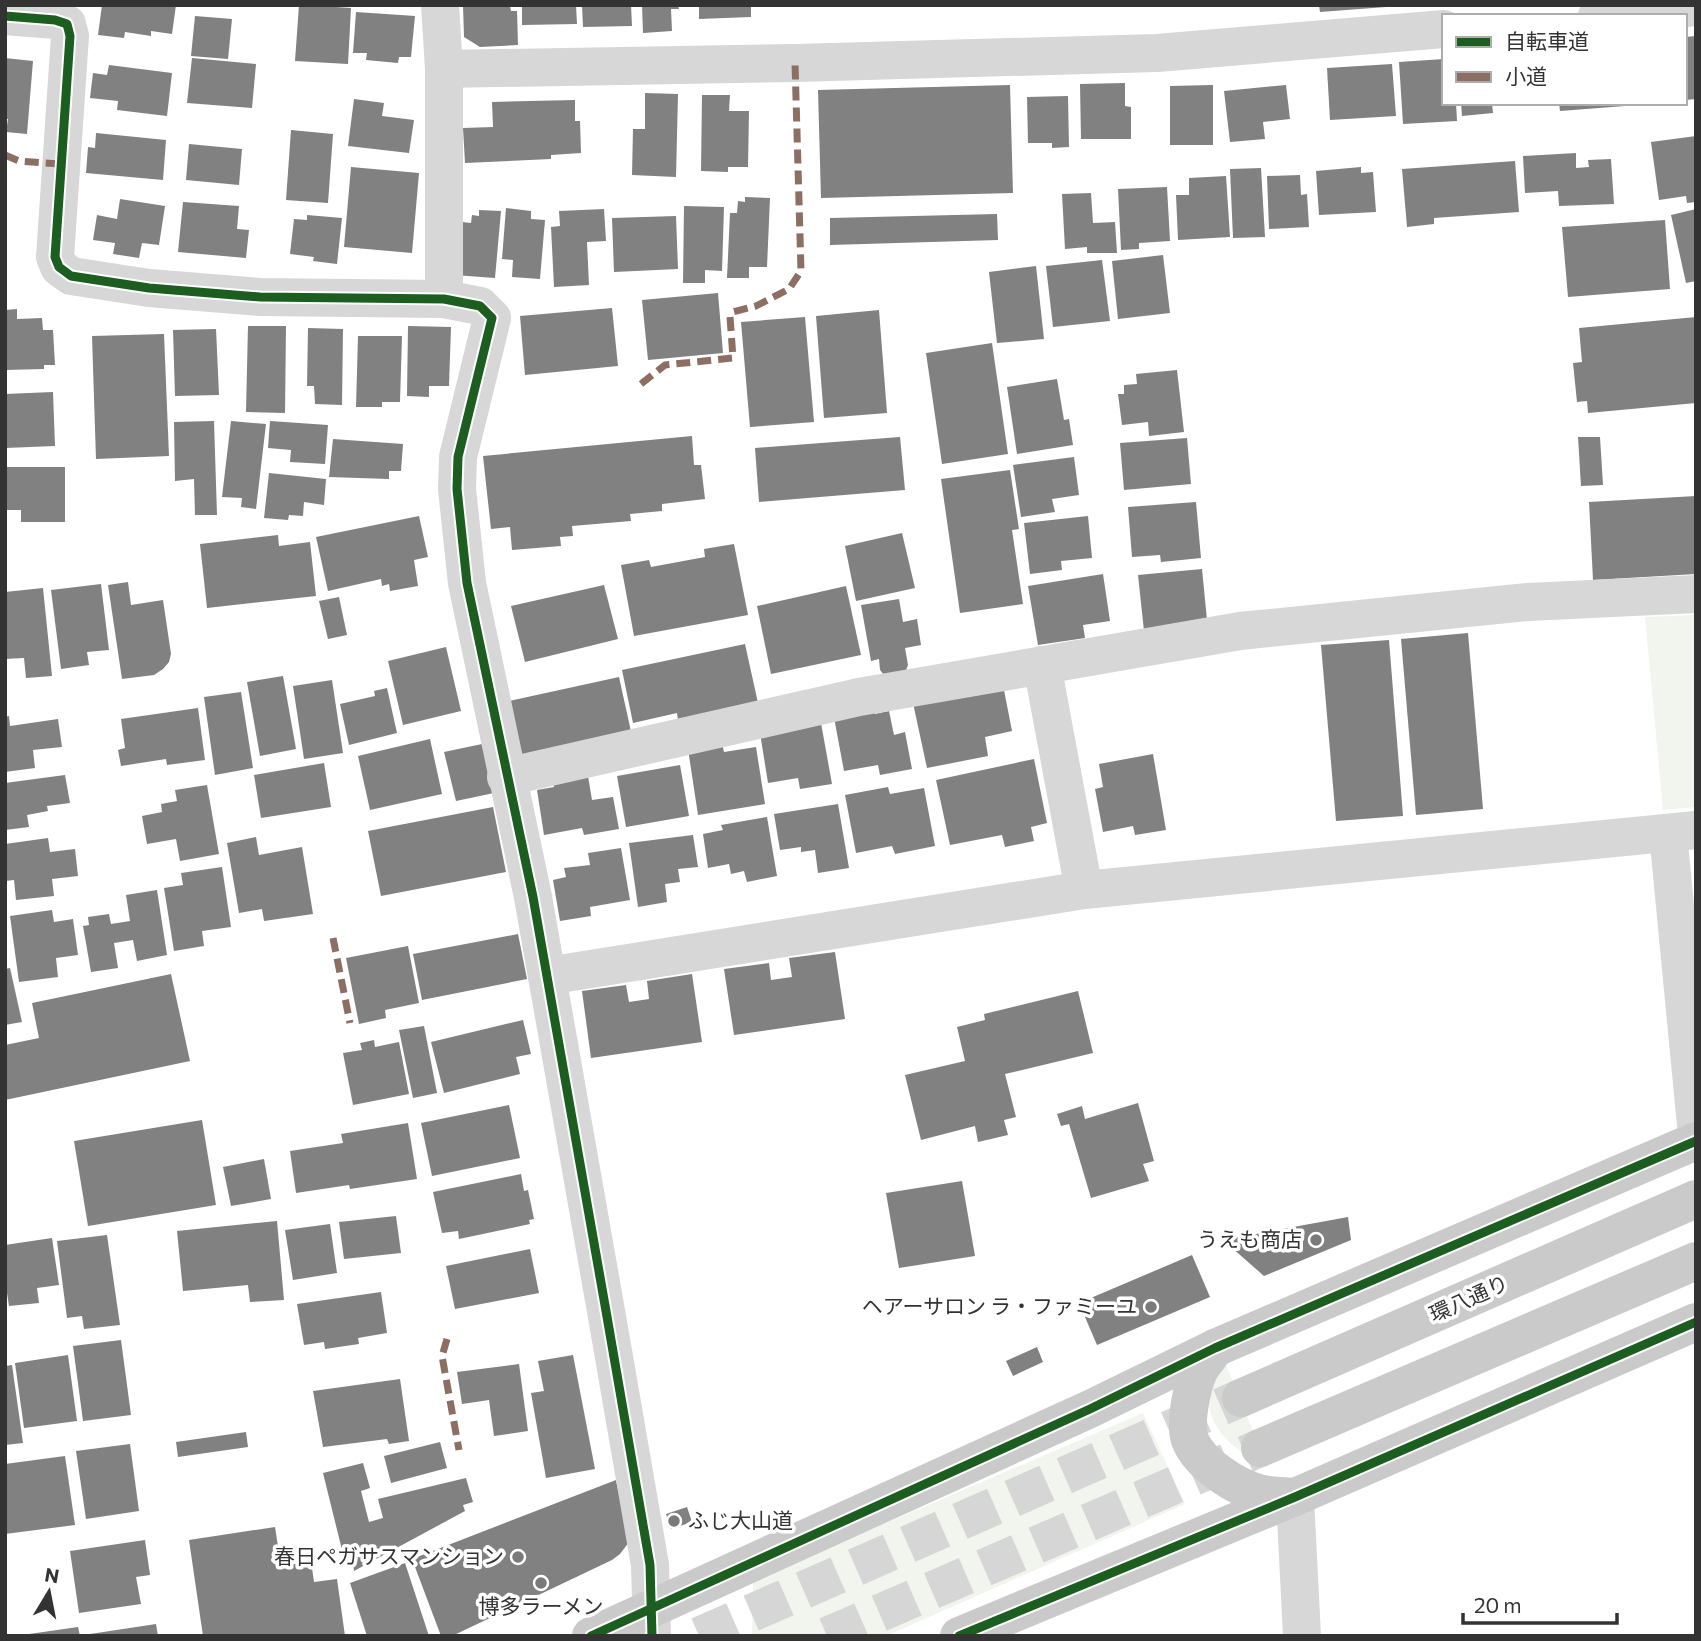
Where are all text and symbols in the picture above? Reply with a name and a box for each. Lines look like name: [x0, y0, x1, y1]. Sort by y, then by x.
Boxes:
legend: [1442, 14, 1687, 105]
text: 自転車道: [1505, 28, 1589, 53]
text: 小道: [1505, 63, 1547, 88]
place label: うえも商店: [1197, 1226, 1302, 1251]
marker: うえも商店: [1308, 1232, 1324, 1248]
street label: 環八通り: [1425, 1269, 1512, 1326]
place label: ヘアーサロン ラ・ファミーユ: [862, 1293, 1137, 1318]
marker: ヘアーサロン ラ・ファミーユ: [1143, 1299, 1159, 1315]
place label: ふじ大山道: [688, 1507, 793, 1532]
marker: ふじ大山道: [666, 1513, 682, 1529]
place label: 春日ペガサスマンション: [274, 1543, 504, 1568]
marker: 春日ペガサスマンション: [510, 1549, 526, 1565]
north arrow: [14, 1557, 84, 1627]
text: N: [43, 1562, 61, 1587]
marker: 博多ラーメン: [533, 1575, 549, 1591]
scale bar: [1463, 1582, 1617, 1626]
text: 20 m: [1474, 1592, 1522, 1617]
place label: 博多ラーメン: [478, 1593, 604, 1618]

